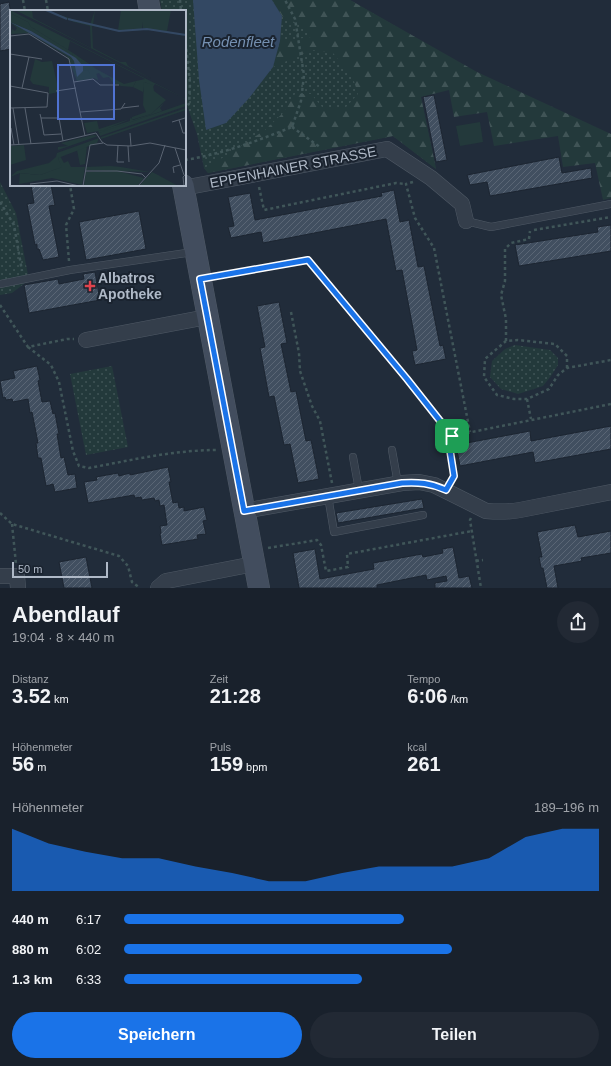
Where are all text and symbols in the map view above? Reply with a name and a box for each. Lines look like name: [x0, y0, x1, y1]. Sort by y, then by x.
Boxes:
inset map: [10, 10, 186, 186]
water label: Rodenfleet: [202, 33, 275, 50]
street label: EPPENHAINER STRASSE: [208, 143, 378, 191]
place label: Albatros Apotheke: [98, 270, 162, 302]
marker: Albatros Apotheke: [85, 281, 95, 291]
pin: [435, 419, 469, 453]
icon: arrive: [441, 425, 463, 447]
scale bar: [12, 560, 108, 579]
text: 50 m: [18, 563, 42, 575]
button: share: [557, 601, 599, 643]
text: Abendlauf: [12, 602, 120, 627]
text: 19:04 · 8 × 440 m: [12, 630, 114, 645]
text: Distanz: [12, 673, 49, 685]
text: Zeit: [210, 673, 228, 685]
text: Tempo: [407, 673, 440, 685]
text: 3.52: [12, 685, 51, 707]
text: 21:28: [210, 685, 261, 707]
text: 6:06: [407, 685, 447, 707]
text: km: [51, 693, 69, 705]
text: /km: [447, 693, 468, 705]
text: Höhenmeter: [12, 741, 73, 753]
text: Puls: [210, 741, 231, 753]
text: kcal: [407, 741, 427, 753]
text: 56: [12, 753, 34, 775]
text: 159: [210, 753, 243, 775]
text: 261: [407, 753, 441, 775]
text: m: [34, 761, 46, 773]
text: bpm: [243, 761, 268, 773]
text: Höhenmeter: [12, 800, 84, 815]
text: 189–196 m: [534, 800, 599, 815]
text: 440 m: [12, 912, 49, 927]
text: 6:17: [76, 912, 101, 927]
text: 880 m: [12, 942, 49, 957]
text: 6:02: [76, 942, 101, 957]
text: 1.3 km: [12, 972, 52, 987]
text: 6:33: [76, 972, 101, 987]
button: Speichern: [12, 1012, 302, 1058]
button: Teilen: [310, 1012, 599, 1058]

